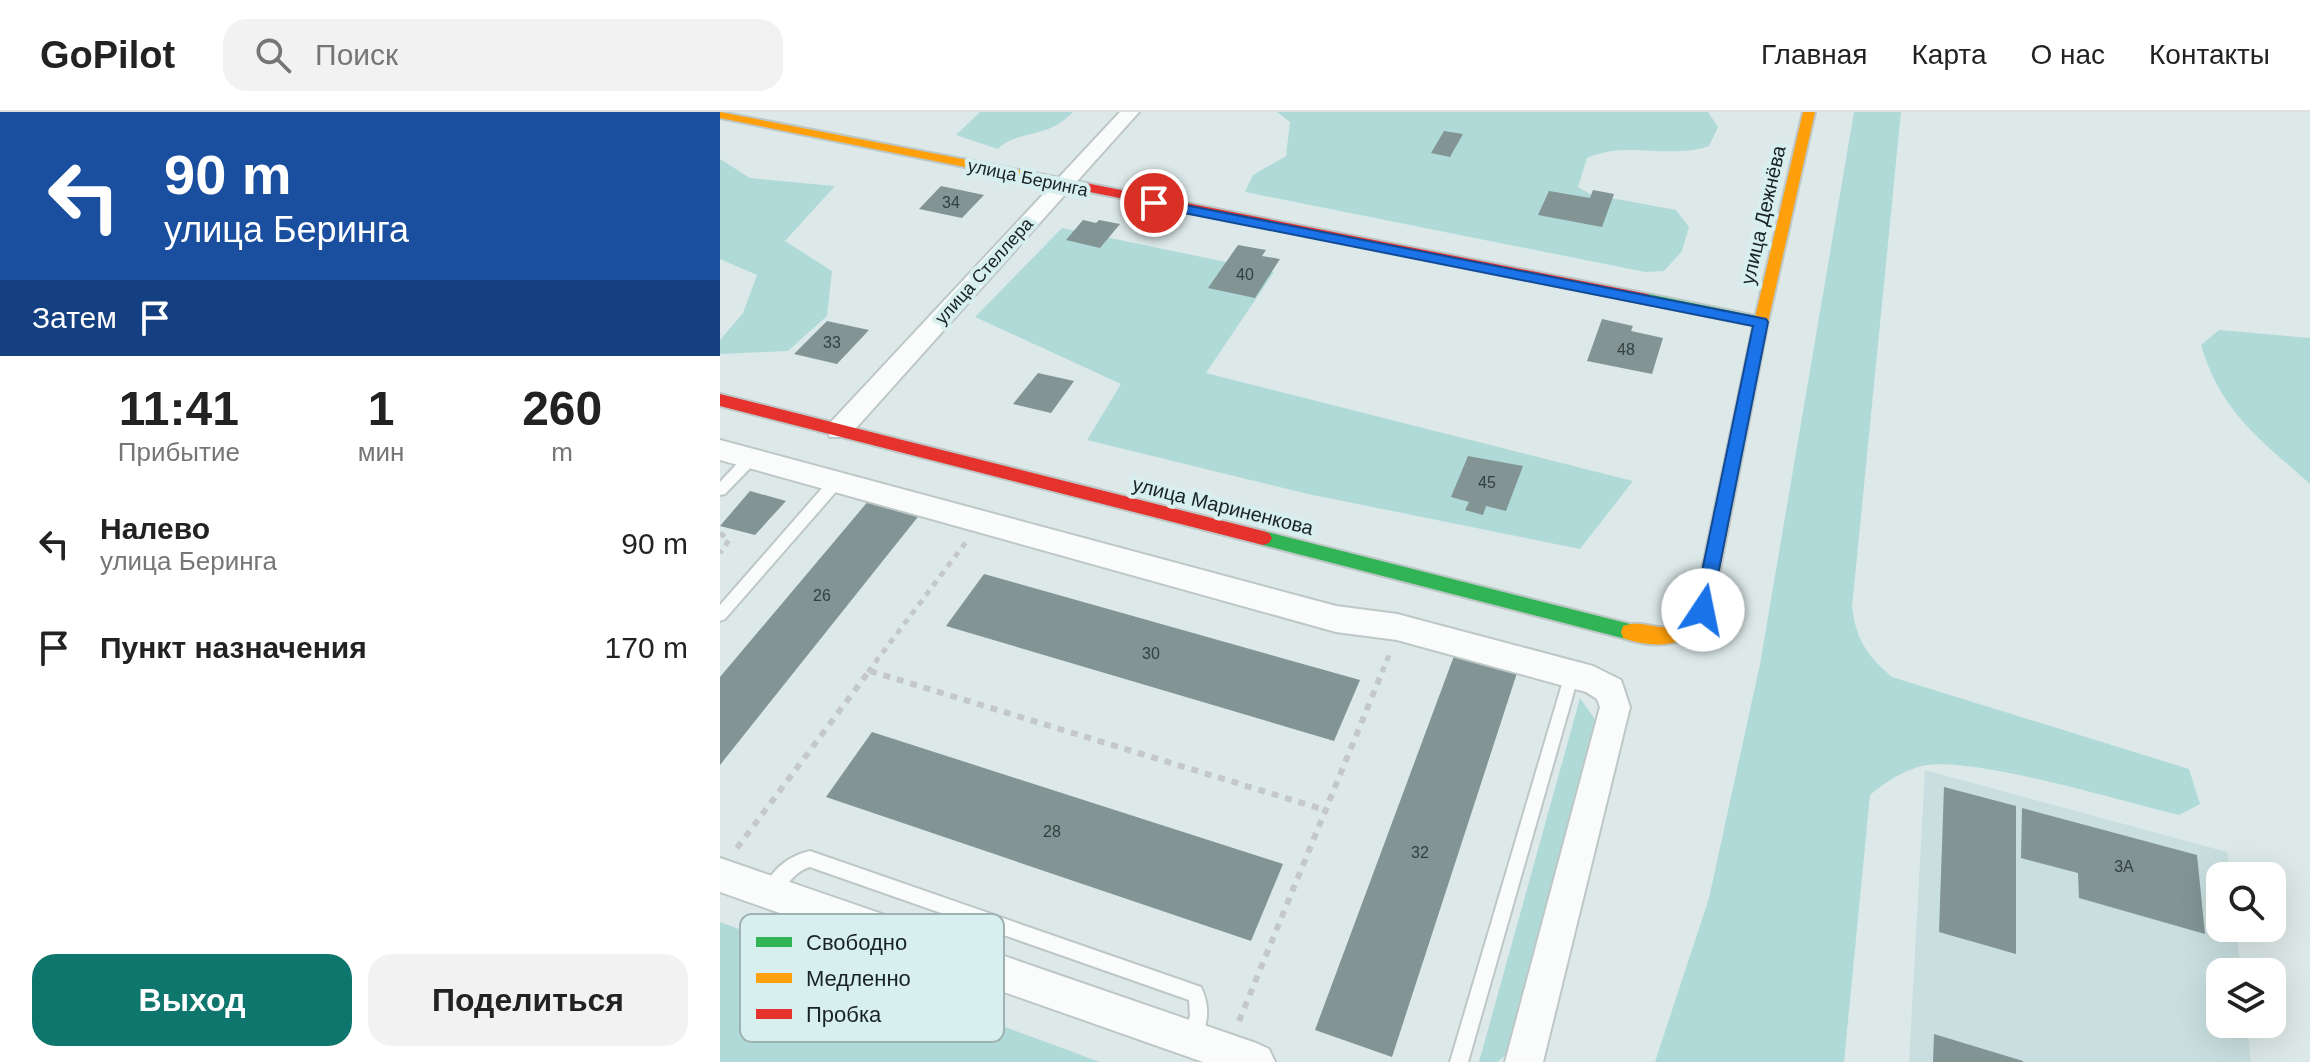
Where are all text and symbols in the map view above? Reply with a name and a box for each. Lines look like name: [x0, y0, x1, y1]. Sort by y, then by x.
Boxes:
search box: [223, 19, 783, 91]
icon: search: [251, 33, 295, 77]
text: GoPilot: [40, 34, 175, 76]
text: Поиск: [315, 38, 398, 71]
text: Главная: [1761, 39, 1868, 70]
text: Карта: [1912, 39, 1986, 70]
text: О нас: [2030, 39, 2105, 70]
text: Контакты: [2149, 39, 2270, 70]
street label: улица Дежнёва: [1736, 142, 1790, 287]
text: 90 m: [164, 143, 292, 206]
icon: left: [32, 144, 136, 248]
street label: улица Беринга: [966, 155, 1091, 201]
pin: [1120, 169, 1188, 237]
icon: arrive: [1132, 181, 1176, 225]
house number: 34: [942, 194, 960, 211]
text: улица Беринга: [164, 209, 409, 250]
street label: улица Стеллера: [931, 213, 1038, 328]
house number: 40: [1236, 266, 1254, 283]
icon: arrive: [133, 296, 177, 340]
text: Затем: [32, 301, 117, 334]
house number: 33: [823, 334, 841, 351]
house number: 48: [1617, 341, 1635, 358]
text: 11:41: [119, 382, 239, 435]
text: 1: [368, 382, 394, 435]
text: 260: [522, 382, 602, 435]
text: Прибытие: [118, 437, 240, 467]
text: мин: [358, 437, 404, 467]
text: m: [551, 437, 573, 467]
street label: улица Мариненкова: [1130, 473, 1317, 539]
house number: 45: [1478, 474, 1496, 491]
text: Налево: [100, 512, 210, 545]
icon: left: [32, 522, 76, 566]
text: 90 m: [621, 527, 688, 560]
text: улица Беринга: [100, 546, 277, 576]
position arrow: [1661, 568, 1745, 652]
house number: 26: [813, 587, 831, 604]
icon: arrive: [32, 626, 76, 670]
text: Пункт назначения: [100, 631, 367, 664]
text: 170 m: [605, 631, 688, 664]
house number: 30: [1142, 645, 1160, 662]
house number: 28: [1043, 823, 1061, 840]
house number: 32: [1411, 844, 1429, 861]
house number: 3А: [2114, 858, 2134, 875]
map controls: [2206, 862, 2286, 1038]
button: search: [2206, 862, 2286, 942]
legend: [740, 914, 1004, 1042]
text: Свободно: [806, 930, 907, 955]
button: Выход: [32, 954, 352, 1046]
button: Поделиться: [368, 954, 688, 1046]
button: layers: [2206, 958, 2286, 1038]
text: Медленно: [806, 966, 911, 991]
text: Пробка: [806, 1002, 882, 1027]

